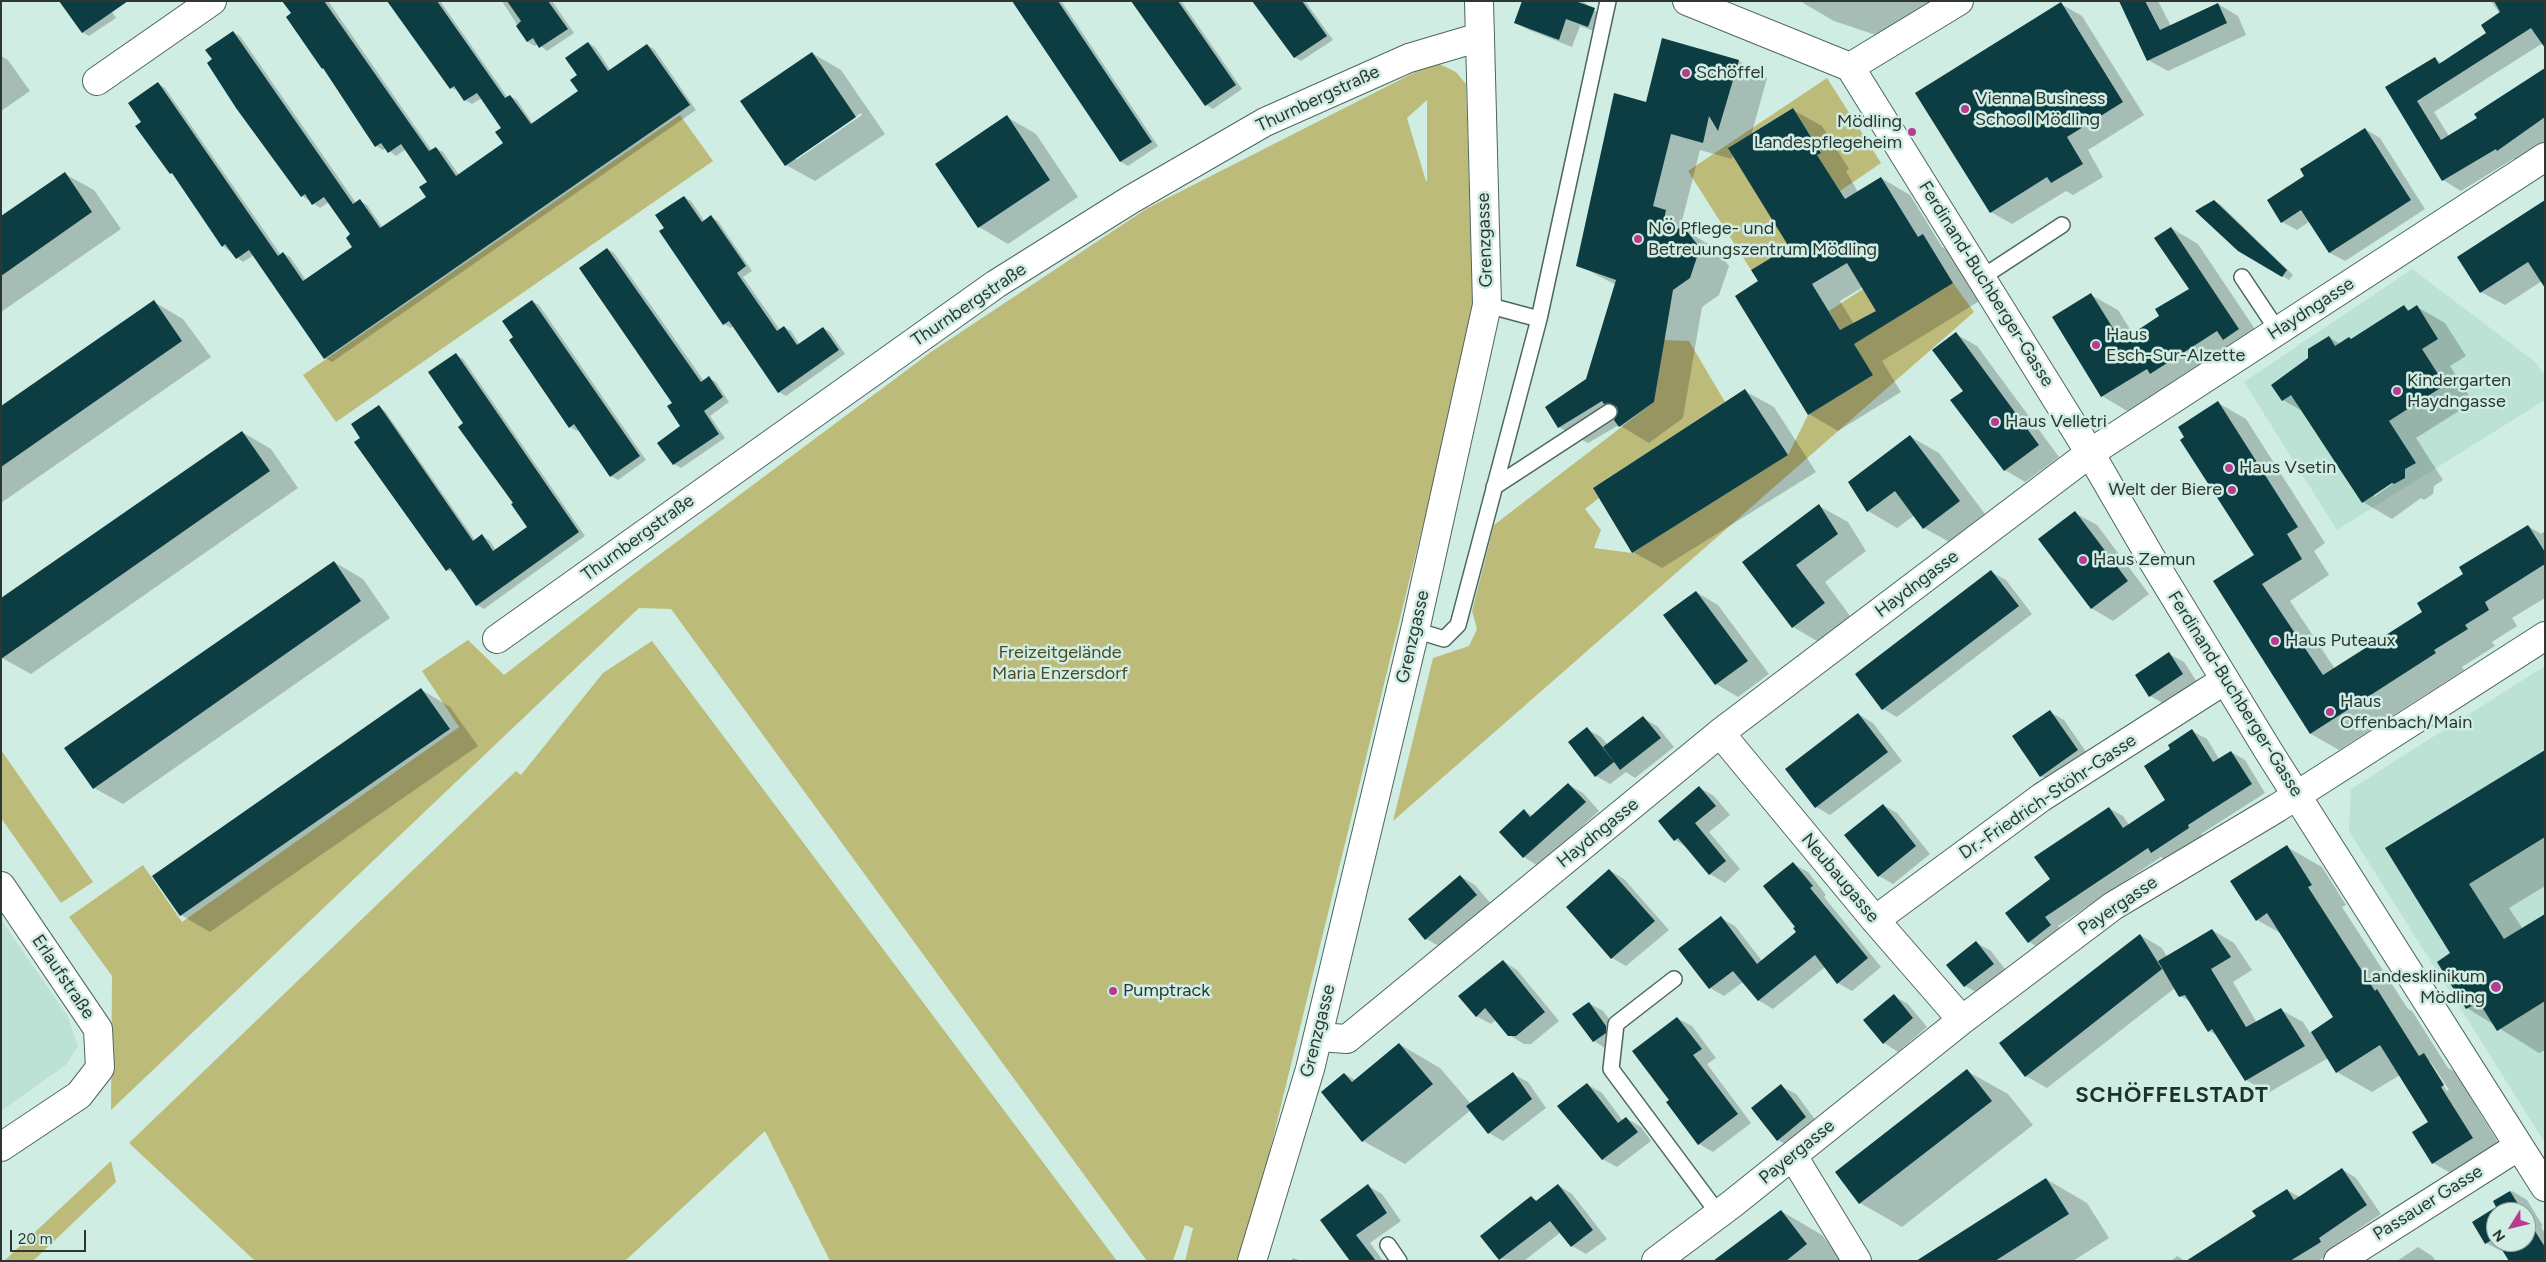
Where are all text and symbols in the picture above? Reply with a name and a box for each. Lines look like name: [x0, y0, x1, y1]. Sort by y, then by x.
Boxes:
street label: Thurnbergstraße: [1253, 61, 1383, 137]
place label: Schöffel: [1696, 62, 1764, 84]
marker: Schöffel: [1680, 67, 1692, 79]
place label: Vienna Business School Mödling: [1975, 88, 2105, 130]
marker: Vienna Business School Mödling: [1959, 103, 1971, 115]
place label: Mödling Landespflegeheim: [1754, 111, 1902, 154]
marker: Mödling Landespflegeheim: [1906, 126, 1918, 138]
street label: Ferdinand-Buchberger-Gasse: [1914, 177, 2058, 391]
street label: Grenzgasse: [1473, 192, 1497, 288]
place label: NÖ Pflege- und Betreuungszentrum Mödling: [1648, 218, 1877, 260]
marker: NÖ Pflege- und Betreuungszentrum Mödling: [1632, 233, 1644, 245]
street label: Thurnbergstraße: [908, 259, 1030, 351]
street label: Haydngasse: [2264, 273, 2358, 345]
place label: Haus Esch-Sur-Alzette: [2106, 324, 2245, 366]
marker: Haus Esch-Sur-Alzette: [2090, 339, 2102, 351]
place label: Kindergarten Haydngasse: [2407, 370, 2511, 412]
marker: Kindergarten Haydngasse: [2391, 385, 2403, 397]
place label: Haus Velletri: [2005, 411, 2107, 433]
marker: Haus Velletri: [1989, 416, 2001, 428]
place label: Haus Vsetin: [2239, 457, 2336, 479]
marker: Haus Vsetin: [2223, 462, 2235, 474]
place label: Welt der Biere: [2109, 479, 2222, 501]
marker: Welt der Biere: [2226, 484, 2238, 496]
street label: Thurnbergstraße: [578, 490, 698, 586]
street label: Haydngasse: [1871, 546, 1963, 622]
place label: Haus Zemun: [2093, 549, 2195, 571]
marker: Haus Zemun: [2077, 554, 2089, 566]
street label: Ferdinand-Buchberger-Gasse: [2163, 587, 2307, 801]
street label: Grenzgasse: [1392, 588, 1434, 686]
place label: Haus Puteaux: [2285, 630, 2395, 652]
marker: Haus Puteaux: [2269, 635, 2281, 647]
park label: Freizeitgelände Maria Enzersdorf: [992, 642, 1128, 684]
place label: Haus Offenbach/Main: [2340, 691, 2472, 734]
marker: Haus Offenbach/Main: [2324, 706, 2336, 718]
street label: Dr.-Friedrich-Stöhr-Gasse: [1955, 730, 2141, 864]
street label: Haydngasse: [1553, 794, 1643, 872]
street label: Neubaugasse: [1796, 829, 1884, 927]
street label: Payergasse: [2074, 872, 2162, 940]
street label: Erlaufstraße: [27, 931, 99, 1023]
place label: Landesklinikum Mödling: [2362, 966, 2485, 1009]
place label: Pumptrack: [1123, 980, 1210, 1002]
marker: Landesklinikum Mödling: [2489, 980, 2503, 994]
street label: Grenzgasse: [1296, 982, 1340, 1080]
marker: Pumptrack: [1107, 985, 1119, 997]
district label: SCHÖFFELSTADT: [2074, 1083, 2270, 1109]
street label: Payergasse: [1755, 1115, 1839, 1189]
street label: Passauer Gasse: [2369, 1161, 2487, 1245]
north arrow: [2486, 1202, 2536, 1252]
scale bar: [12, 1220, 89, 1252]
text: N: [2489, 1226, 2509, 1245]
text: 20 m: [18, 1230, 52, 1248]

